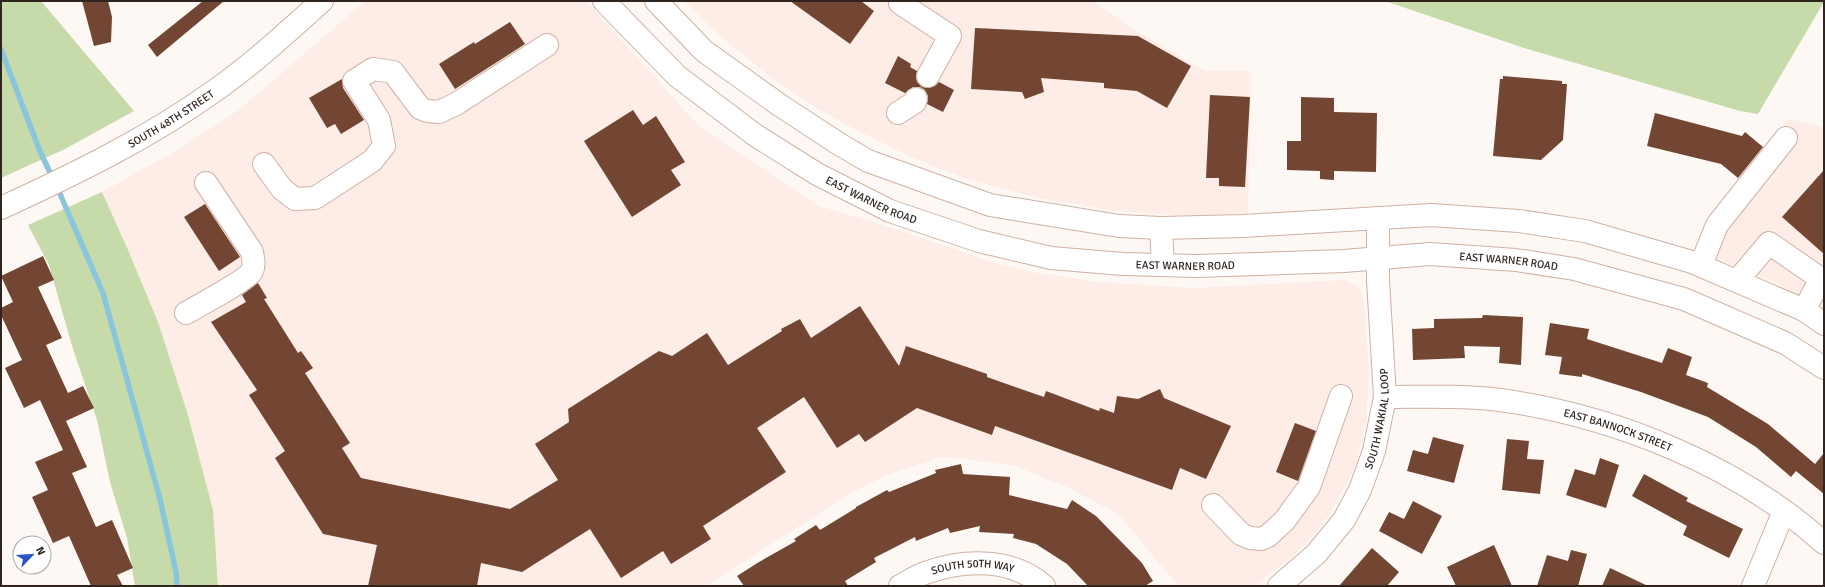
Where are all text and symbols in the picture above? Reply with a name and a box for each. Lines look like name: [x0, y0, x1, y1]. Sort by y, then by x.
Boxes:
street label: SOUTH 48TH STREET: [126, 87, 217, 150]
street label: EAST WARNER ROAD: [824, 173, 919, 226]
street label: EAST WARNER ROAD: [1459, 250, 1559, 273]
street label: EAST WARNER ROAD: [1136, 258, 1235, 273]
street label: SOUTH WAKIAL LOOP: [1362, 368, 1391, 471]
street label: EAST BANNOCK STREET: [1562, 406, 1675, 454]
north arrow: [12, 535, 52, 575]
text: N: [33, 545, 48, 557]
street label: SOUTH 50TH WAY: [930, 557, 1016, 577]

